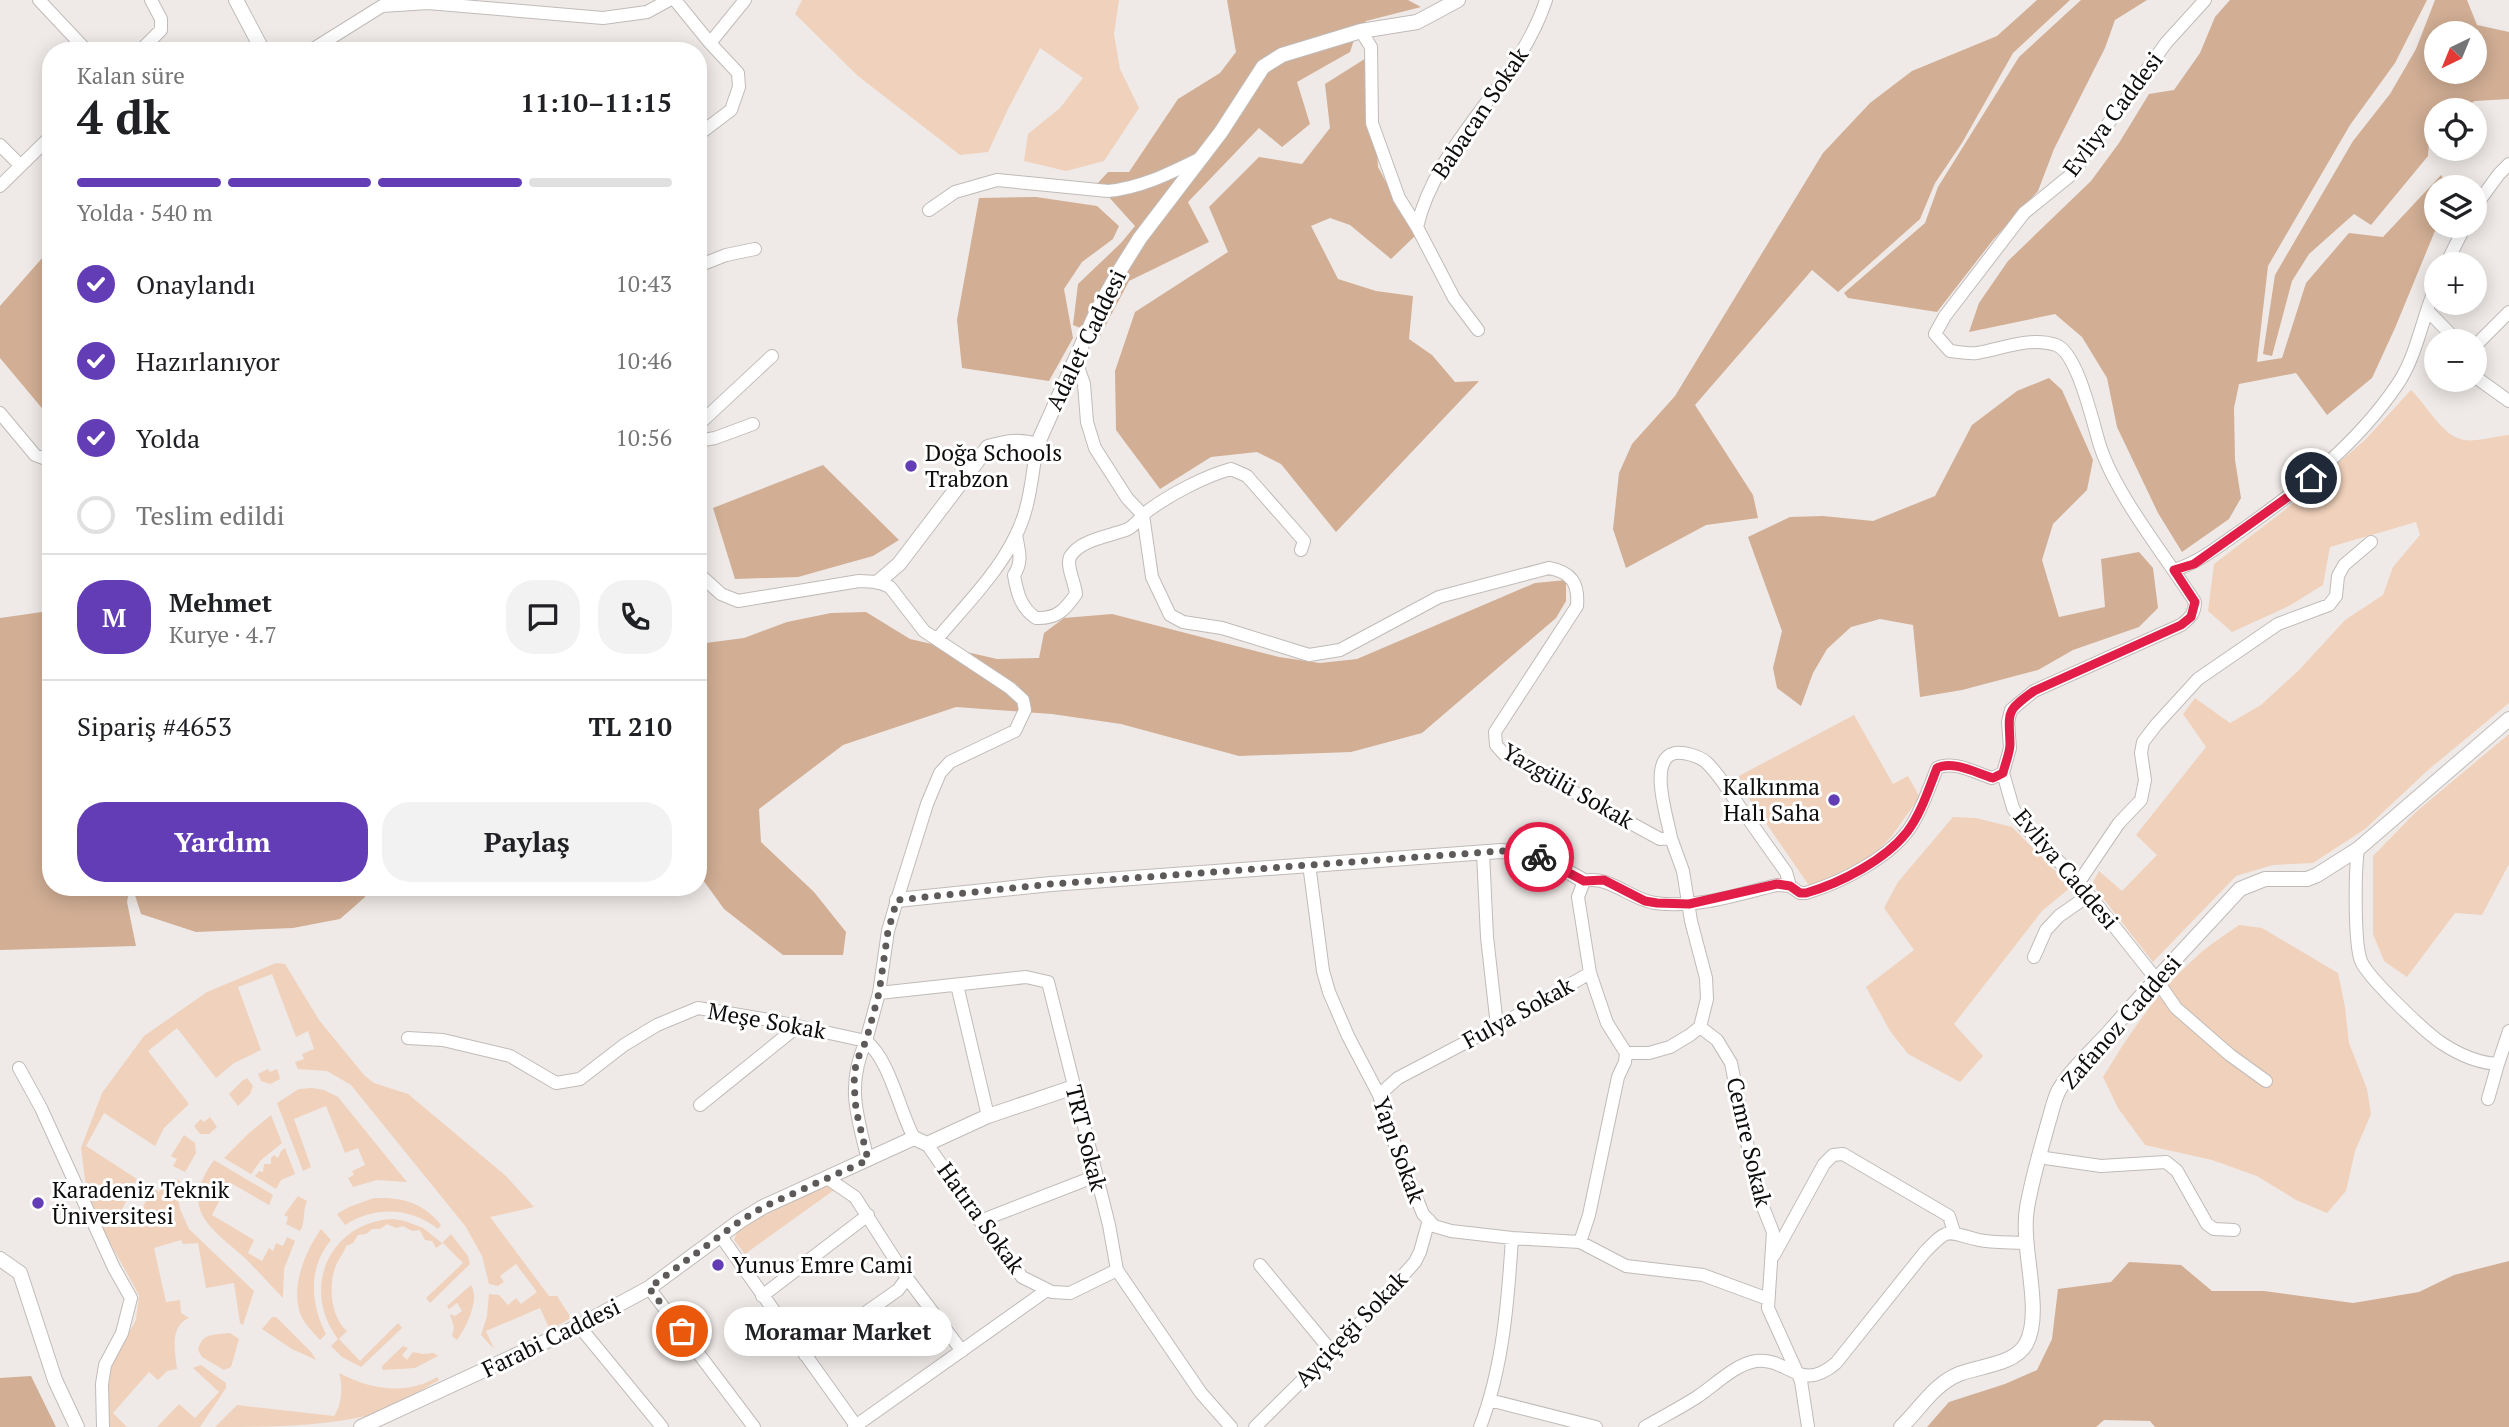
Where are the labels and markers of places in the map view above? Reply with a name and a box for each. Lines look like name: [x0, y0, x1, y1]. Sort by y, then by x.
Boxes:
place label: Doğa Schools Trabzon: [925, 437, 1062, 494]
pin: [2281, 448, 2341, 508]
marker: Doğa Schools Trabzon: [903, 458, 919, 474]
place label: Kalkınma Halı Saha: [1723, 771, 1820, 828]
marker: Kalkınma Halı Saha: [1826, 792, 1842, 808]
place label: Karadeniz Teknik Üniversitesi: [52, 1174, 229, 1231]
marker: Karadeniz Teknik Üniversitesi: [30, 1195, 46, 1211]
place label: Yunus Emre Cami: [732, 1249, 913, 1280]
marker: Yunus Emre Cami: [710, 1257, 726, 1273]
pin: [652, 1301, 712, 1361]
callout: Moramar Market: [724, 1306, 952, 1356]

